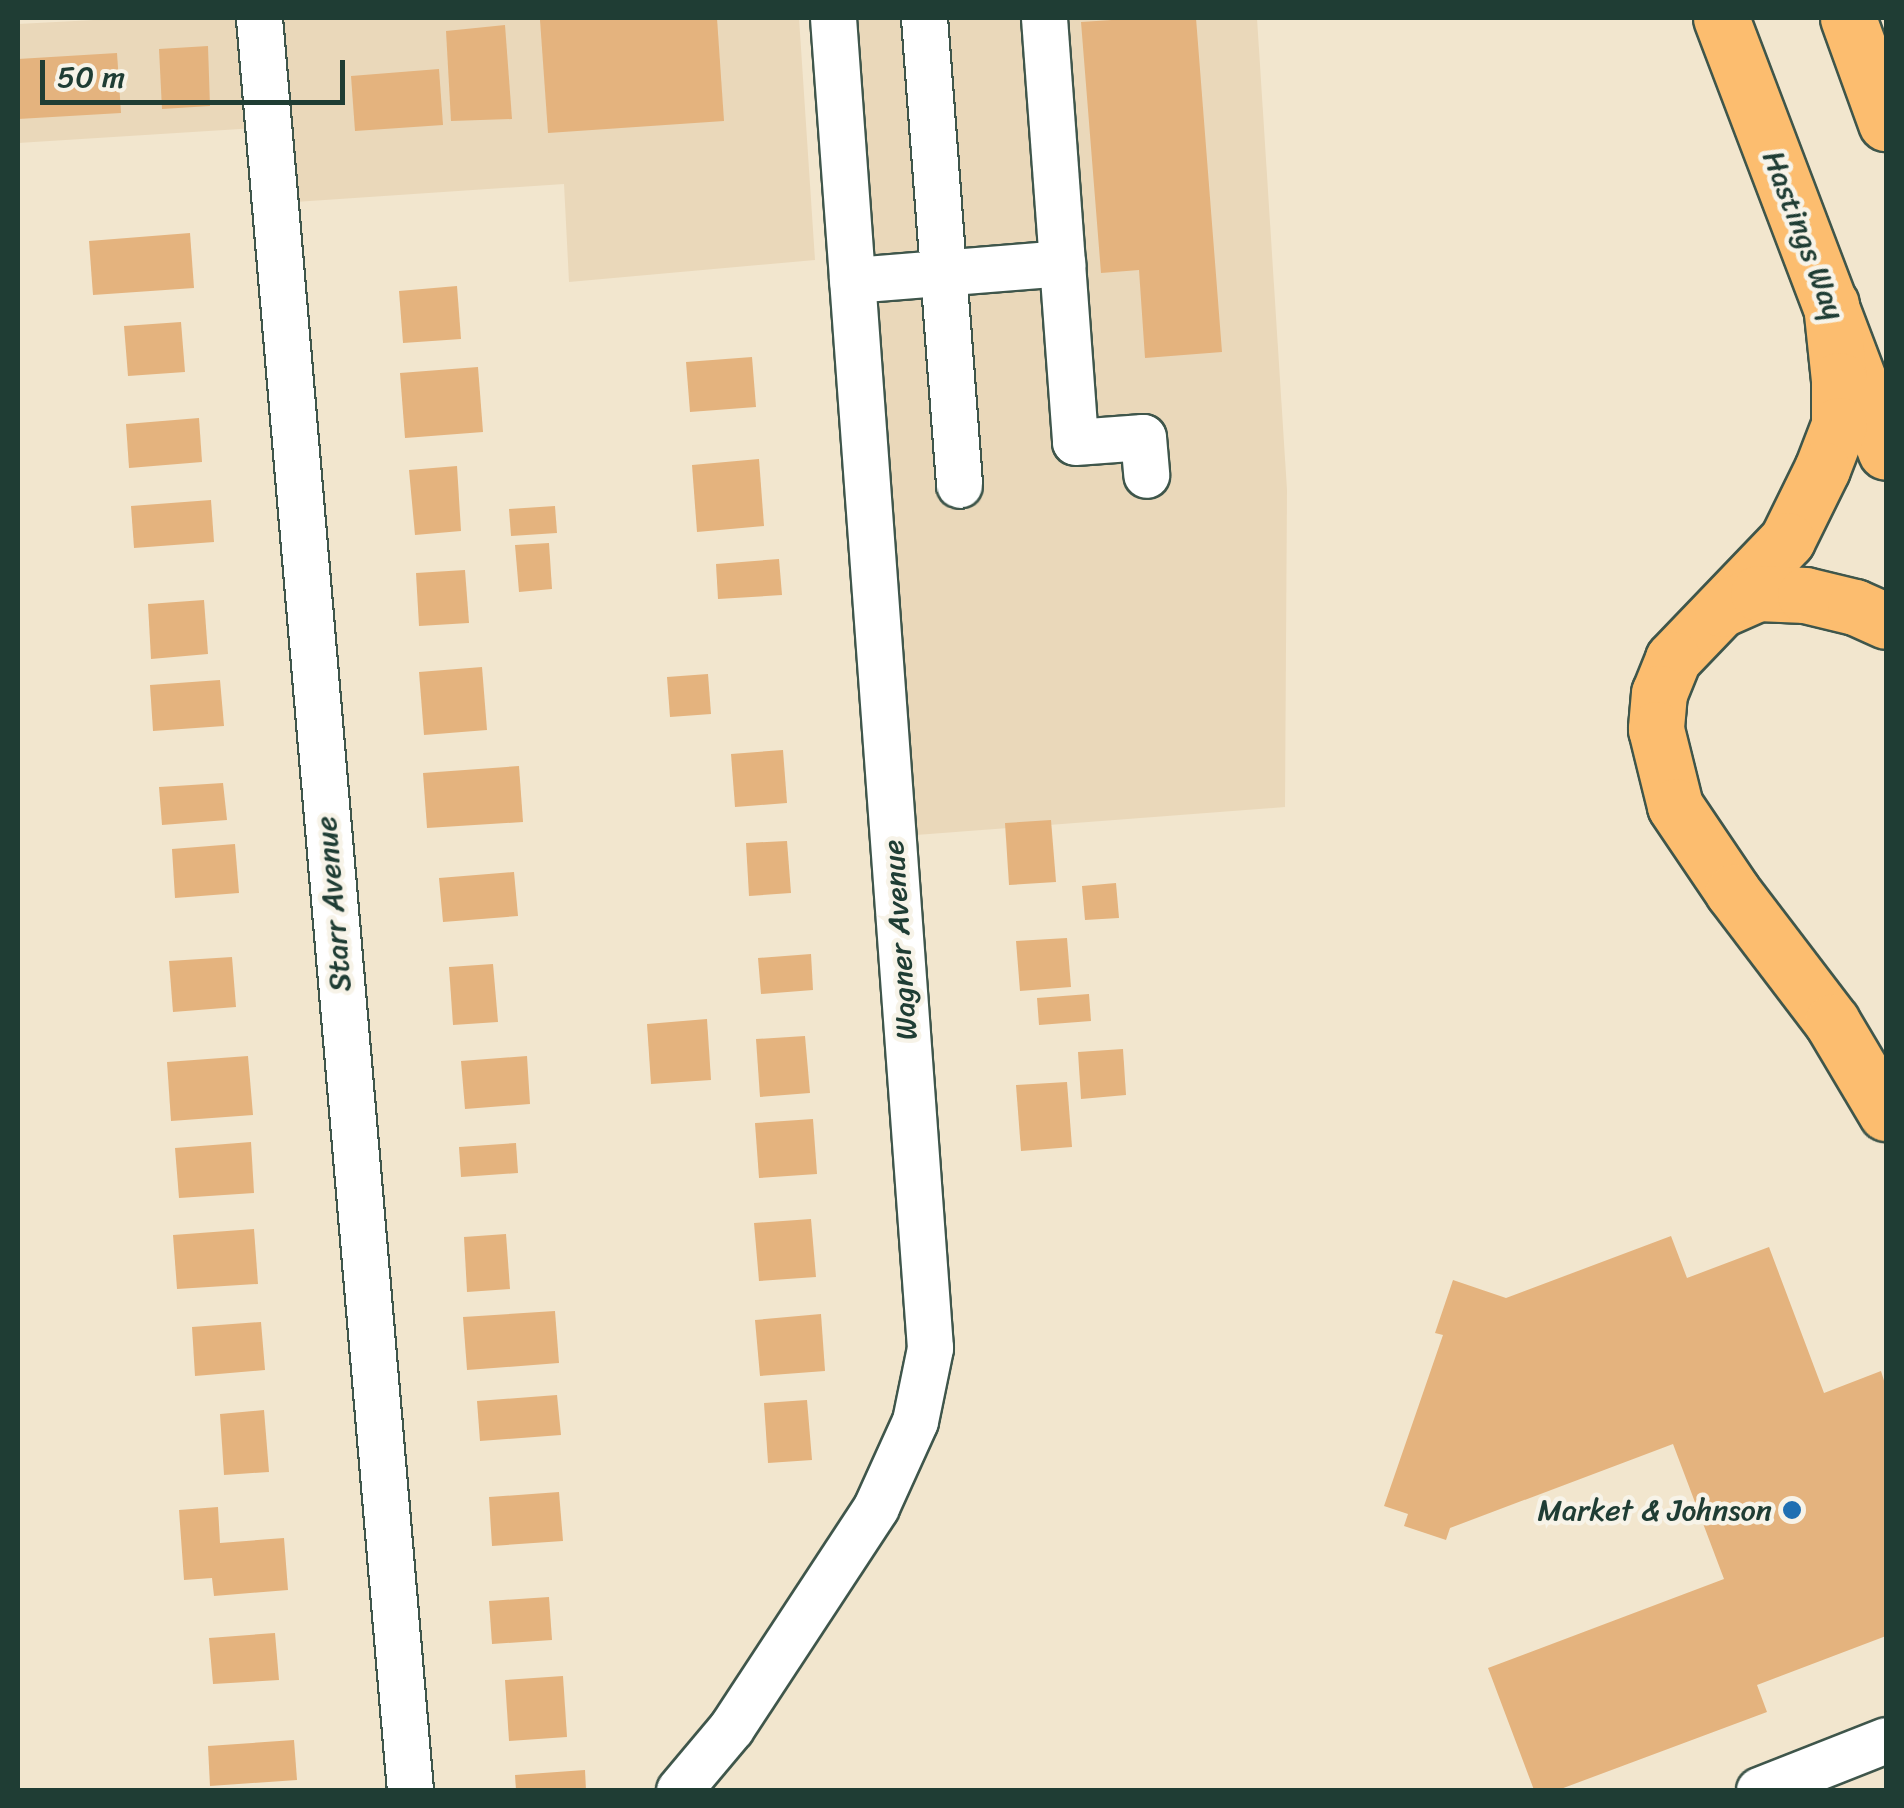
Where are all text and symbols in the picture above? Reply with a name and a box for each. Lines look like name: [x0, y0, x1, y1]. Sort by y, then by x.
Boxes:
scale bar: [45, 40, 350, 102]
text: 50 m: [57, 50, 125, 104]
street label: Hastings Way: [1755, 145, 1853, 325]
street label: Starr Avenue: [307, 815, 359, 993]
street label: Wagner Avenue: [875, 839, 925, 1041]
place label: Market & Johnson: [1537, 1492, 1772, 1528]
marker: Market & Johnson: [1781, 1499, 1803, 1521]

